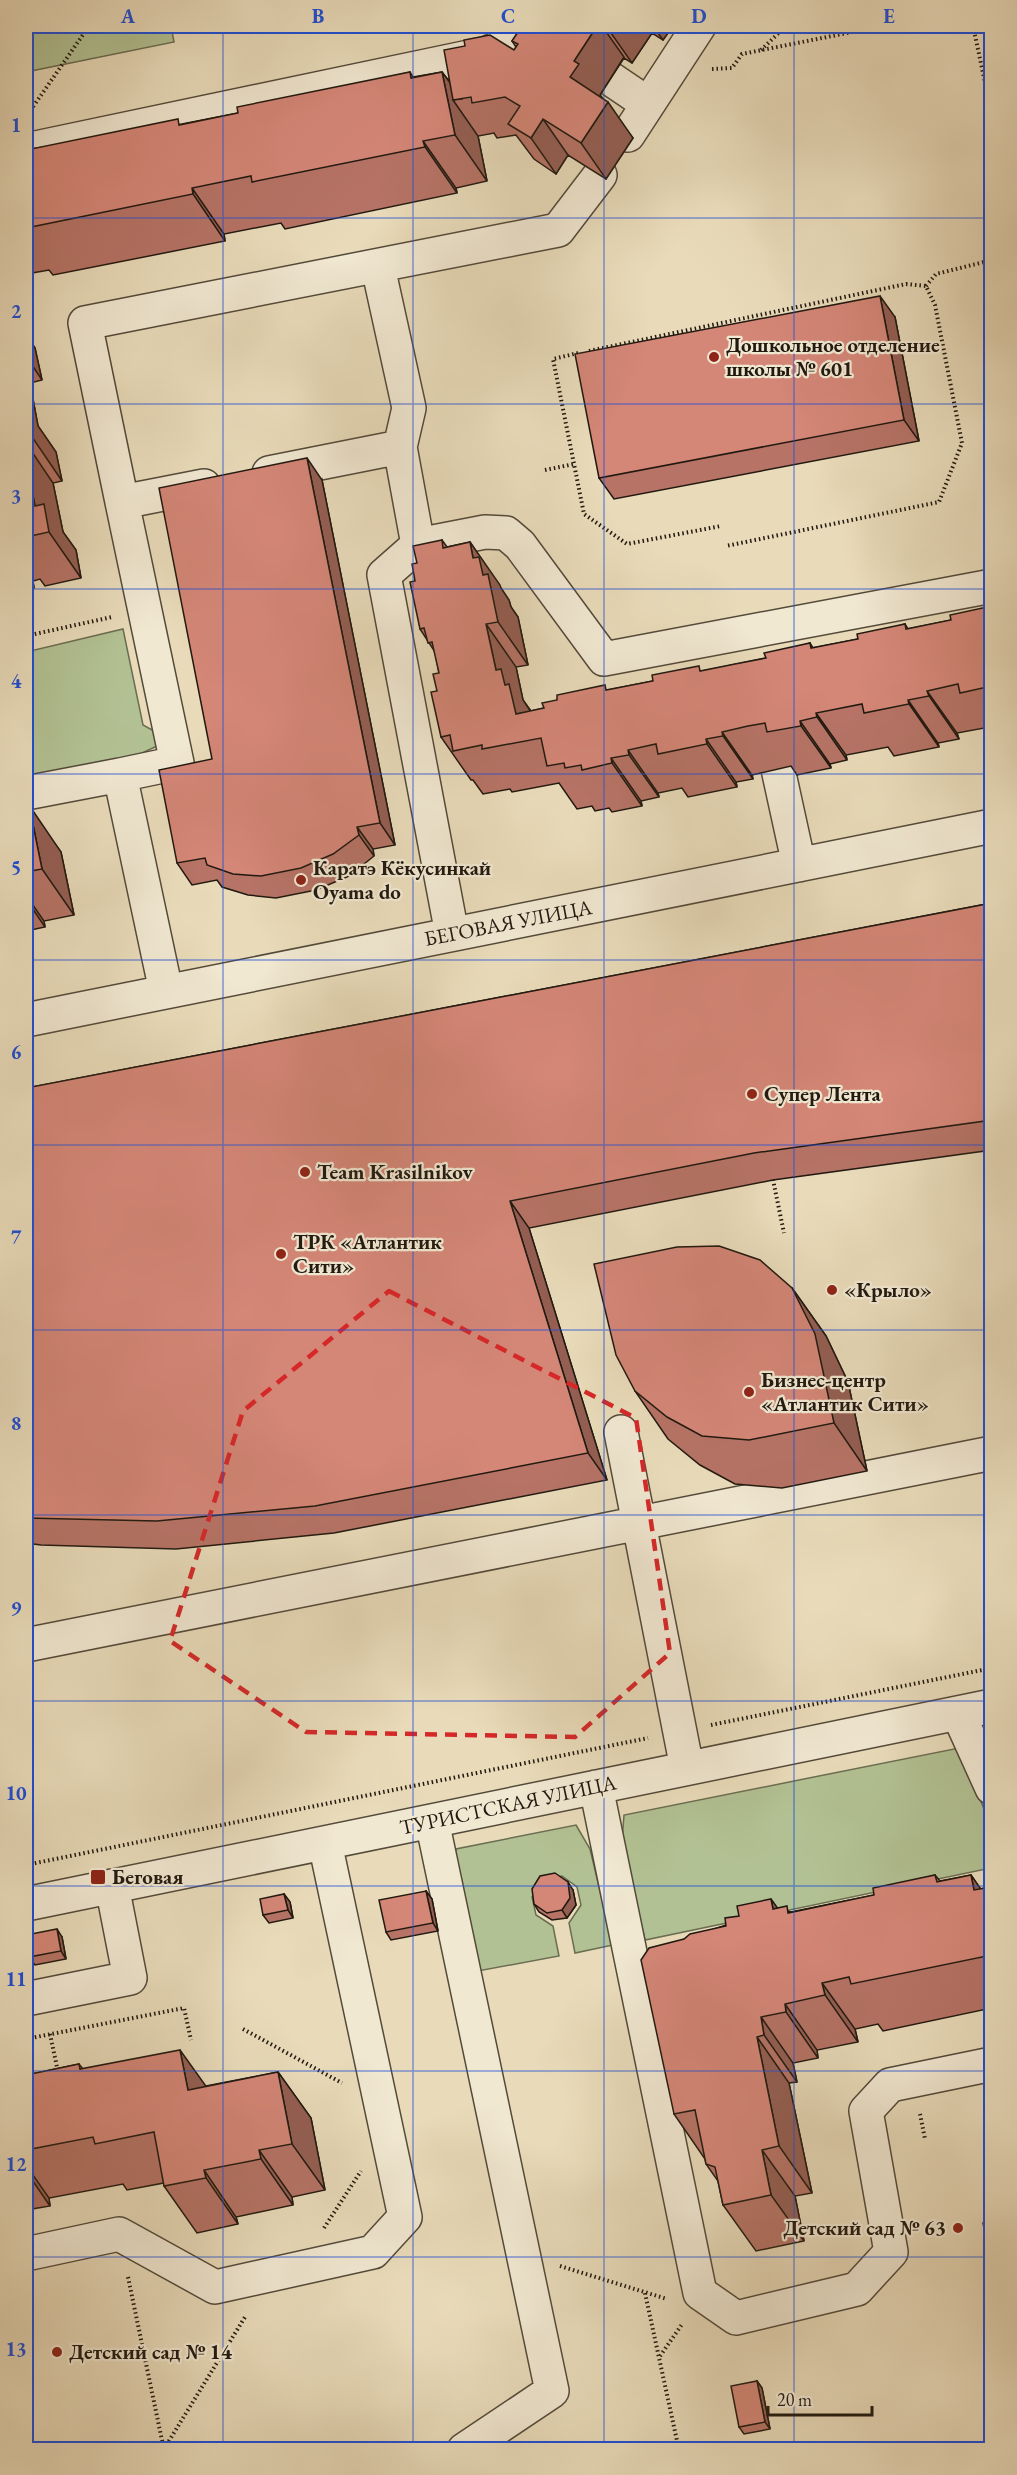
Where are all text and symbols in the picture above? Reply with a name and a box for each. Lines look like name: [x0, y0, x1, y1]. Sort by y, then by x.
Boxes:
text: A: [120, 3, 136, 29]
text: B: [312, 3, 324, 29]
text: C: [501, 3, 515, 29]
text: D: [691, 3, 707, 29]
text: E: [883, 3, 895, 29]
text: 1: [11, 112, 21, 138]
text: 2: [11, 298, 22, 324]
place label: Дошкольное отделение школы № 601: [726, 331, 940, 382]
marker: Дошкольное отделение школы № 601: [707, 350, 721, 364]
text: 3: [11, 483, 21, 509]
text: 4: [11, 668, 22, 694]
text: 5: [11, 854, 21, 880]
place label: Каратэ Кёкусинкай Oyama do: [313, 854, 491, 905]
marker: Каратэ Кёкусинкай Oyama do: [294, 873, 308, 887]
street label: БЕГОВАЯ УЛИЦА: [422, 893, 595, 952]
text: 6: [11, 1039, 22, 1065]
place label: Супер Лента: [764, 1080, 881, 1107]
marker: Супер Лента: [745, 1087, 759, 1101]
place label: Team Krasilnikov: [317, 1158, 473, 1185]
marker: Team Krasilnikov: [298, 1165, 312, 1179]
text: 7: [11, 1224, 22, 1250]
place label: ТРК «Атлантик Сити»: [293, 1228, 442, 1279]
marker: ТРК «Атлантик Сити»: [274, 1247, 288, 1261]
place label: «Крыло»: [844, 1276, 932, 1303]
marker: «Крыло»: [825, 1283, 839, 1297]
place label: Бизнес-центр «Атлантик Сити»: [761, 1366, 929, 1417]
marker: Бизнес-центр «Атлантик Сити»: [742, 1385, 756, 1399]
text: 8: [11, 1410, 21, 1436]
text: 9: [11, 1595, 22, 1621]
street label: ТУРИСТСКАЯ УЛИЦА: [397, 1768, 619, 1841]
text: 10: [5, 1780, 27, 1806]
place label: Беговая: [112, 1863, 183, 1890]
marker: Беговая: [89, 1868, 107, 1886]
text: 11: [5, 1966, 27, 1992]
text: 12: [5, 2151, 27, 2177]
place label: Детский сад № 63: [783, 2214, 946, 2241]
marker: Детский сад № 63: [951, 2221, 965, 2235]
text: 13: [5, 2336, 27, 2362]
place label: Детский сад № 14: [69, 2338, 233, 2365]
marker: Детский сад № 14: [50, 2345, 64, 2359]
scale bar: [768, 2379, 872, 2417]
text: 20 m: [777, 2388, 812, 2411]

